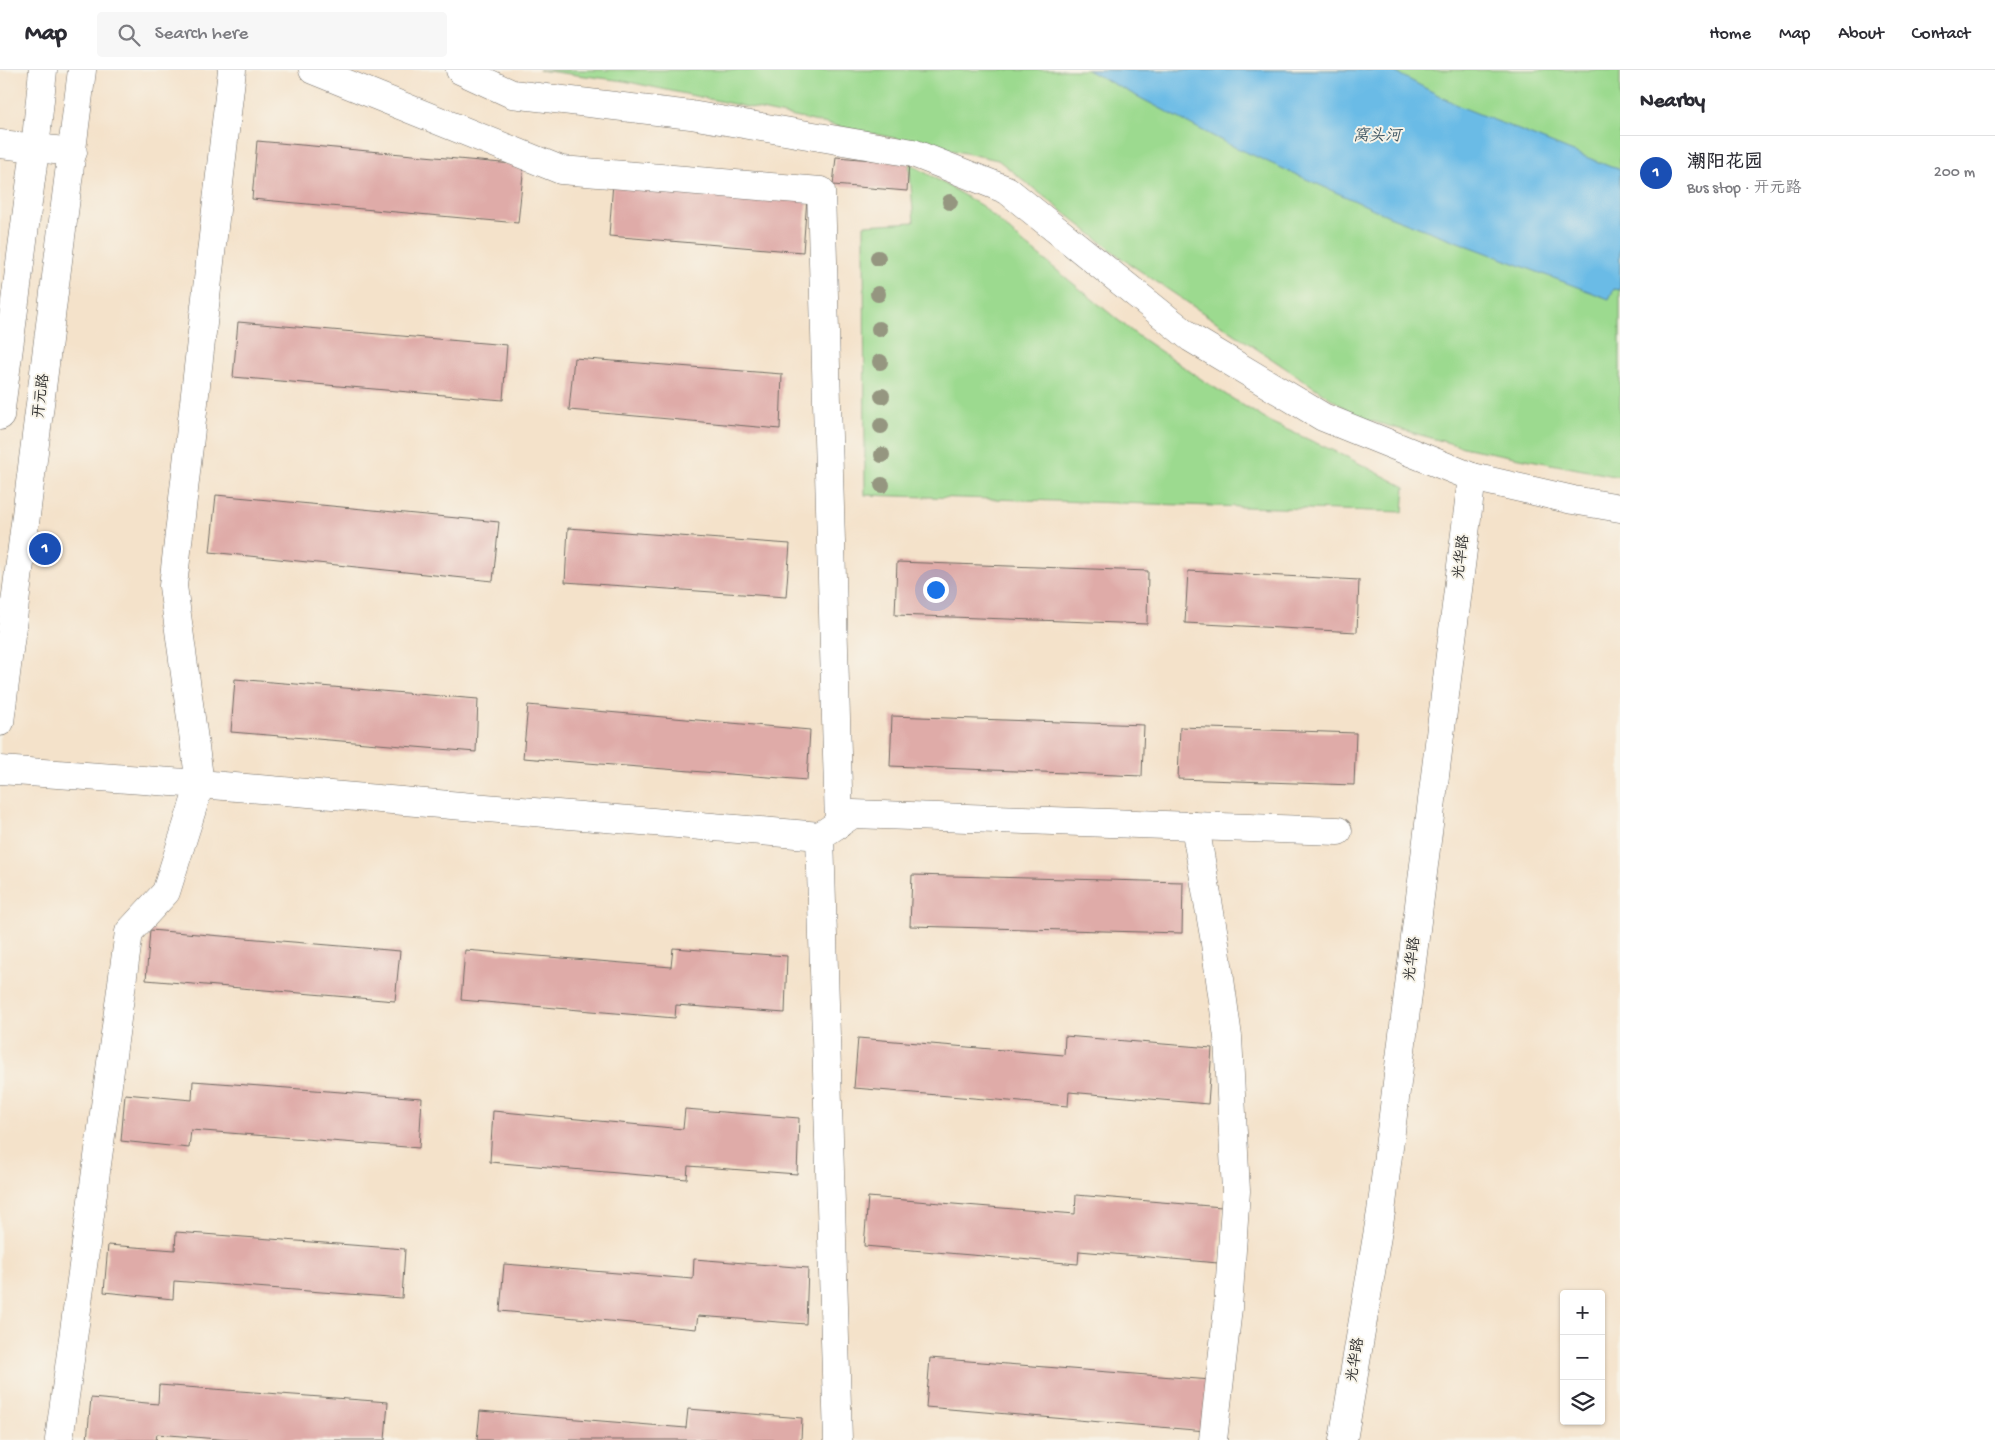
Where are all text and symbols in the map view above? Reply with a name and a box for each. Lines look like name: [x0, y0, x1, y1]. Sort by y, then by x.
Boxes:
search box: [97, 12, 447, 57]
text: Map: [25, 20, 67, 49]
icon: search: [115, 21, 143, 49]
text: Search here: [155, 23, 248, 46]
text: Home: [1709, 24, 1751, 45]
text: Map: [1779, 24, 1810, 45]
text: About: [1838, 24, 1884, 45]
text: Contact: [1912, 24, 1970, 45]
text: Nearby: [1640, 90, 1705, 115]
water label: 窝头河: [1353, 126, 1404, 147]
text: 潮阳花园: [1687, 152, 1763, 175]
text: 1: [1653, 164, 1659, 183]
text: 200 m: [1934, 164, 1975, 183]
text: Bus stop · 开元路: [1687, 180, 1802, 199]
street label: 开元路: [30, 373, 54, 419]
pin: 1: [29, 530, 61, 568]
street label: 光华路: [1450, 534, 1474, 580]
your location: [923, 577, 949, 603]
street label: 光华路: [1401, 936, 1425, 982]
map controls: [1560, 1290, 1605, 1425]
button: +: [1560, 1290, 1605, 1335]
button: −: [1560, 1335, 1605, 1380]
street label: 光华路: [1344, 1336, 1368, 1384]
button: layers: [1560, 1380, 1605, 1425]

